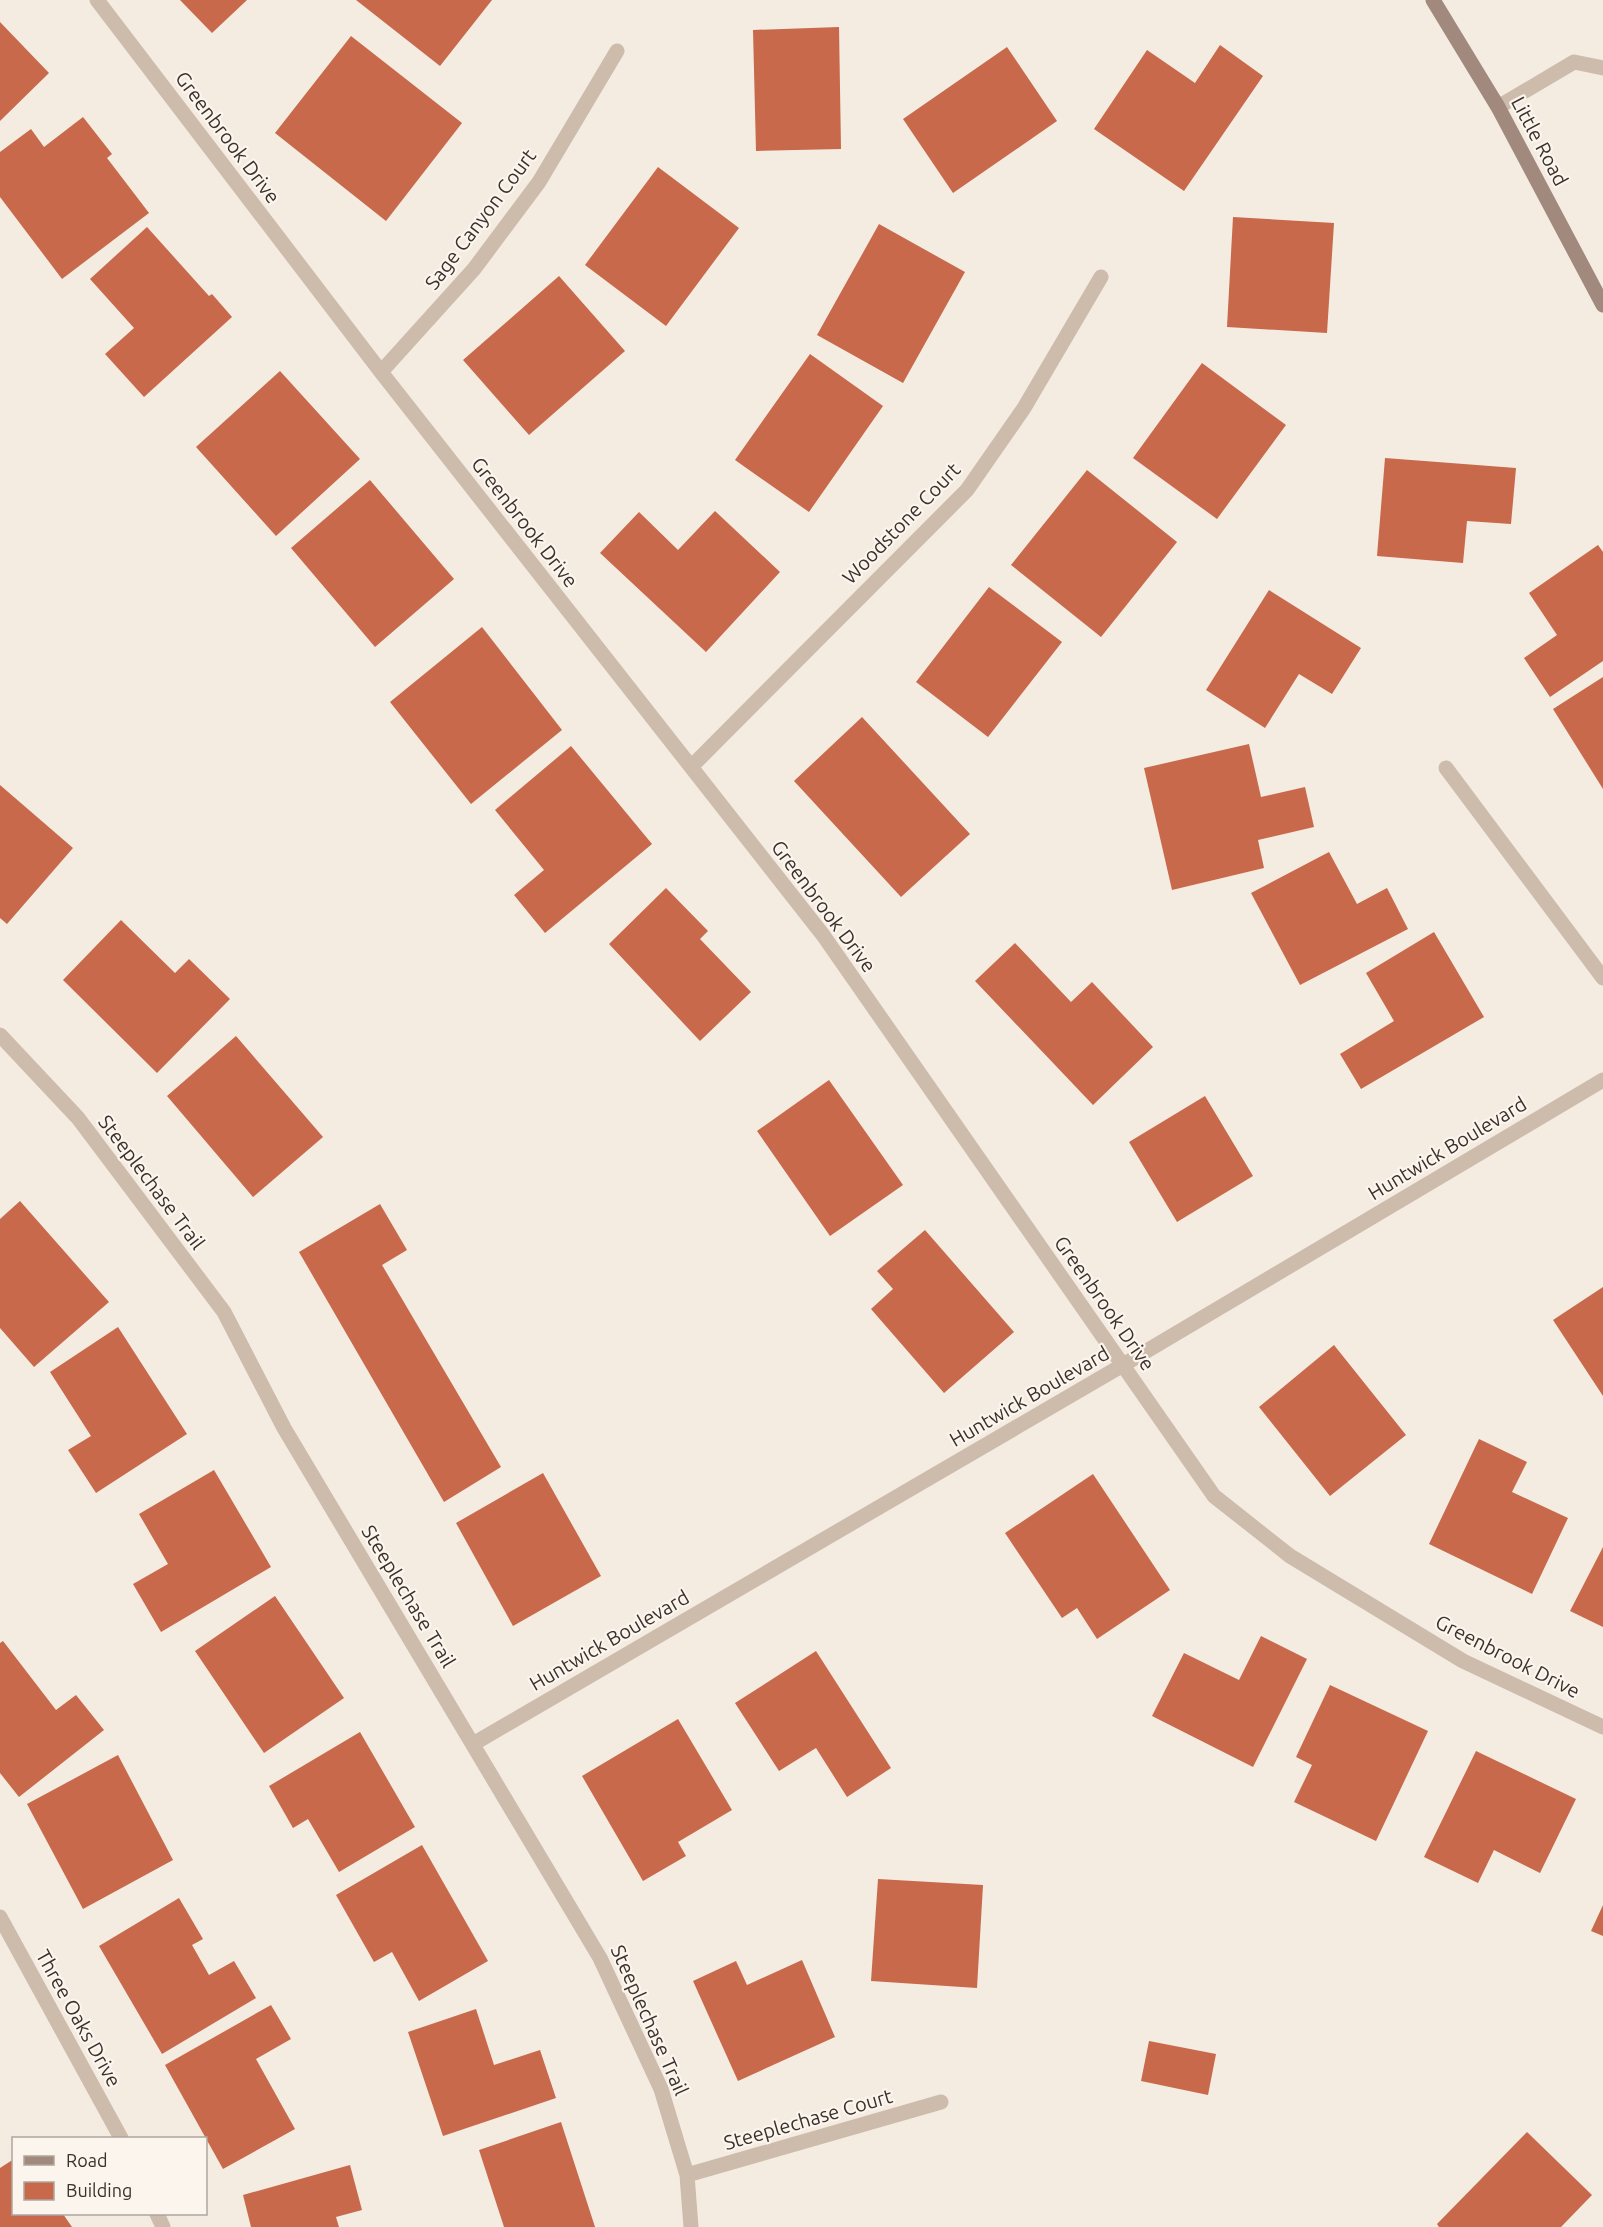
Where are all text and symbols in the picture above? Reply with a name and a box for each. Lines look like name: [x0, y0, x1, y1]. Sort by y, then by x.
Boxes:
street label: Greenbrook Drive: [171, 67, 285, 207]
street label: Little Road: [1507, 92, 1573, 190]
street label: Sage Canyon Court: [420, 144, 540, 294]
street label: Greenbrook Drive: [467, 452, 583, 592]
street label: Woodstone Court: [837, 458, 965, 588]
street label: Greenbrook Drive: [767, 836, 881, 976]
street label: Huntwick Boulevard: [1364, 1092, 1530, 1204]
street label: Steeplechase Trail: [94, 1110, 210, 1254]
street label: Greenbrook Drive: [1050, 1231, 1160, 1375]
street label: Huntwick Boulevard: [945, 1341, 1113, 1451]
street label: Steeplechase Trail: [357, 1521, 461, 1671]
street label: Huntwick Boulevard: [525, 1585, 693, 1695]
street label: Greenbrook Drive: [1432, 1610, 1584, 1702]
street label: Steeplechase Trail: [607, 1941, 693, 2099]
street label: Three Oaks Drive: [32, 1945, 126, 2091]
street label: Steeplechase Court: [721, 2084, 895, 2154]
legend: [12, 2137, 207, 2215]
text: Road: [66, 2150, 108, 2170]
text: Building: [66, 2180, 132, 2200]

